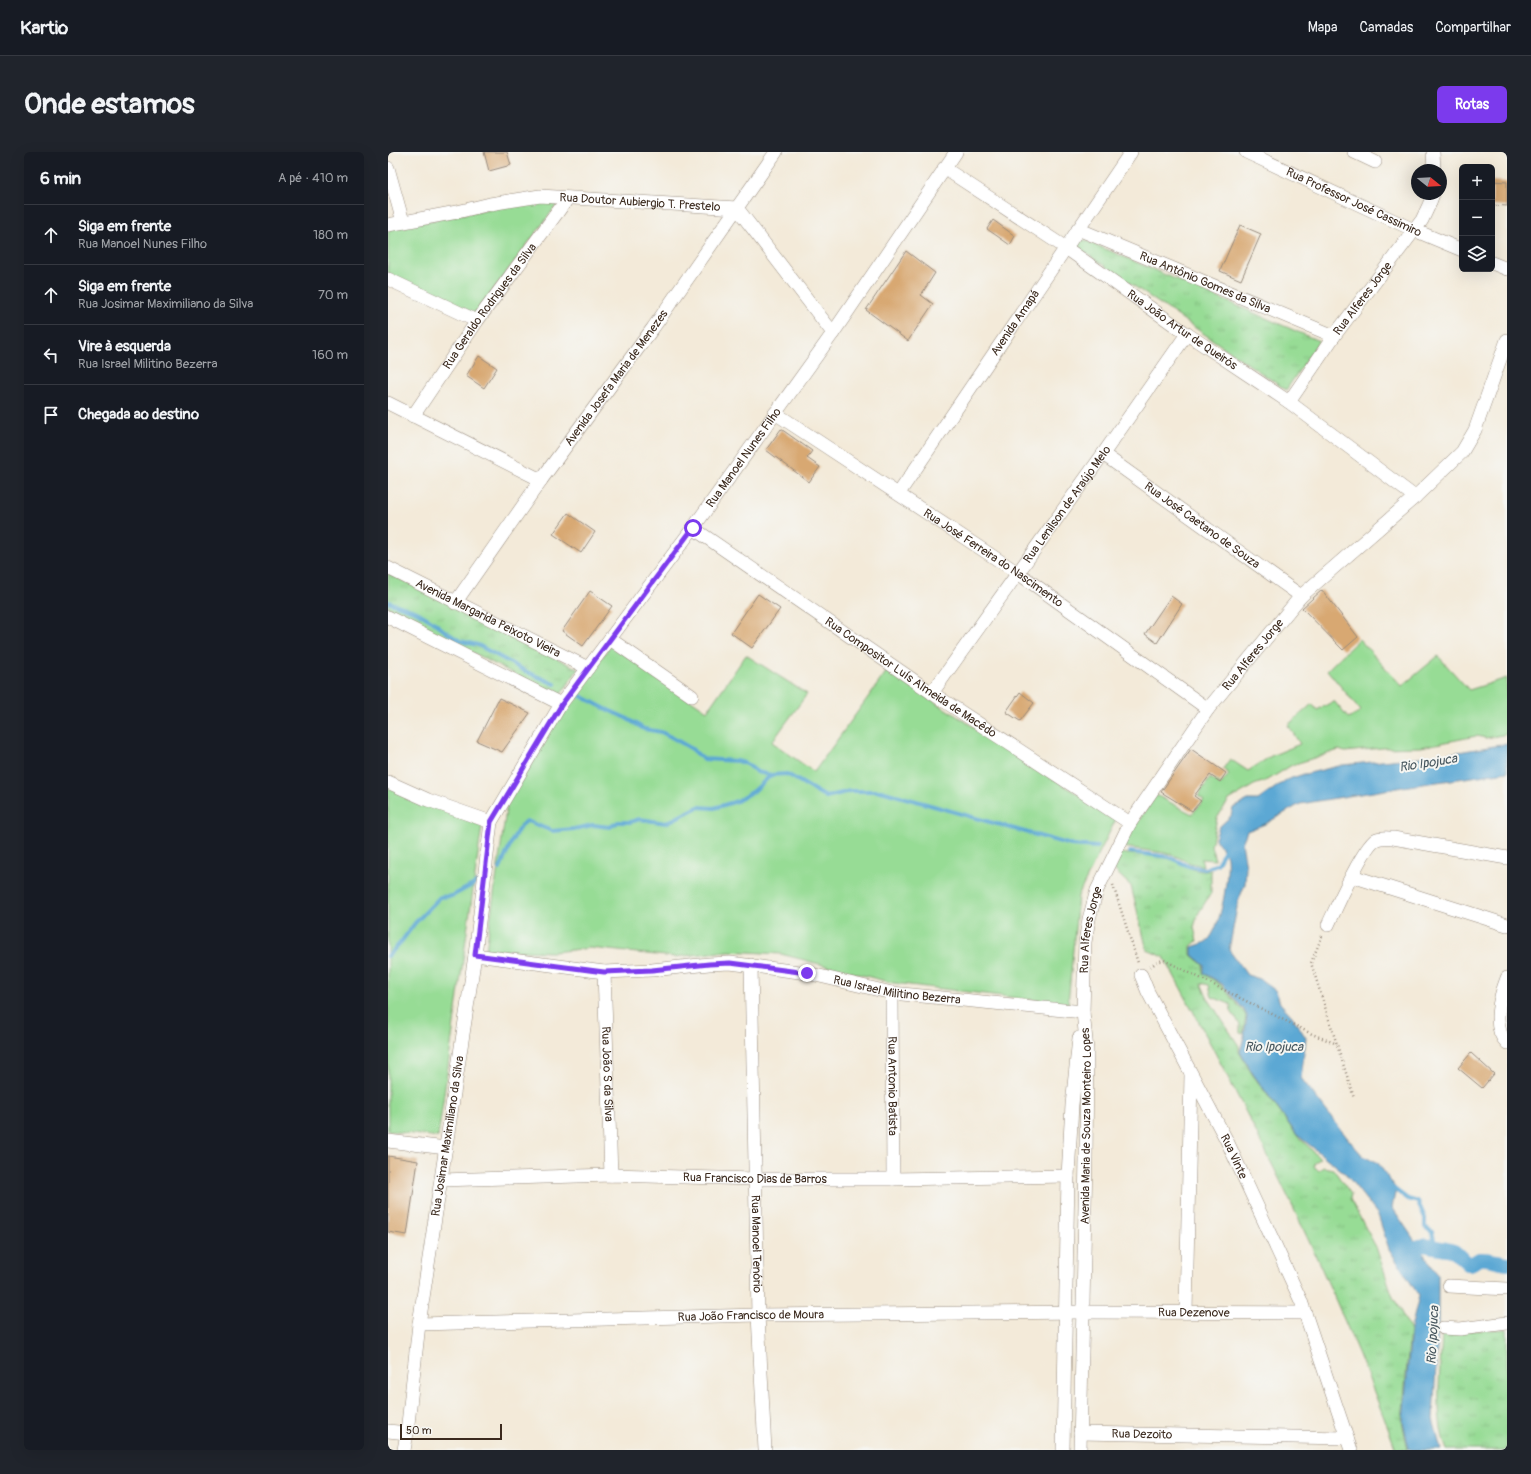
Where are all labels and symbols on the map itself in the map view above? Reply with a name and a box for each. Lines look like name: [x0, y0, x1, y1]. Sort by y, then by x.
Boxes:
north arrow: [1411, 164, 1447, 200]
street label: Rua Professor José Cassimiro: [1284, 165, 1424, 241]
street label: Rua Doutor Aubiergio T. Prestelo: [559, 190, 721, 215]
street label: Rua Geraldo Rodrigues da Silva: [440, 240, 540, 372]
street label: Rua Antônio Gomes da Silva: [1137, 249, 1273, 317]
street label: Rua Alferes Jorge: [1330, 259, 1396, 338]
street label: Avenida Amapá: [988, 287, 1043, 359]
street label: Rua João Artur de Queirós: [1124, 287, 1241, 374]
street label: Avenida Josefa Maria de Menezes: [562, 306, 672, 449]
street label: Rua Manoel Nunes Filho: [703, 405, 785, 511]
street label: Rua Lenilson de Araújo Melo: [1020, 443, 1115, 566]
street label: Rua José Caetano de Souza: [1141, 479, 1263, 572]
street label: Rua José Ferreira do Nascimento: [920, 506, 1066, 611]
route start: [684, 519, 702, 537]
street label: Avenida Margarida Peixoto Vieira: [413, 576, 563, 661]
street label: Rua Compositor Luís Almeida de Macêdo: [822, 614, 1000, 742]
street label: Rua Alferes Jorge: [1219, 616, 1287, 694]
water label: Rio Ipojuca: [1398, 750, 1459, 775]
street label: Rua Alferes Jorge: [1077, 884, 1106, 974]
route end: [798, 964, 816, 982]
street label: Rua Israel Militino Bezerra: [832, 972, 962, 1008]
street label: Rua João S da Silva: [598, 1026, 616, 1122]
street label: Avenida Maria de Souza Monteiro Lopes: [1078, 1026, 1095, 1225]
street label: Rua Antonio Batista: [884, 1036, 900, 1136]
water label: Rio Ipojuca: [1245, 1039, 1304, 1055]
street label: Rua Josimar Maximiliano da Silva: [428, 1054, 468, 1217]
street label: Rua Vinte: [1217, 1132, 1251, 1182]
street label: Rua Francisco Dias de Barros: [683, 1170, 827, 1187]
street label: Rua Manoel Tenório: [748, 1195, 765, 1294]
street label: Rua Dezenove: [1158, 1305, 1230, 1321]
water label: Rio Ipojuca: [1423, 1305, 1443, 1365]
street label: Rua João Francisco de Moura: [677, 1307, 825, 1325]
scale bar: [400, 1422, 502, 1441]
street label: Rua Dezoito: [1111, 1427, 1173, 1443]

